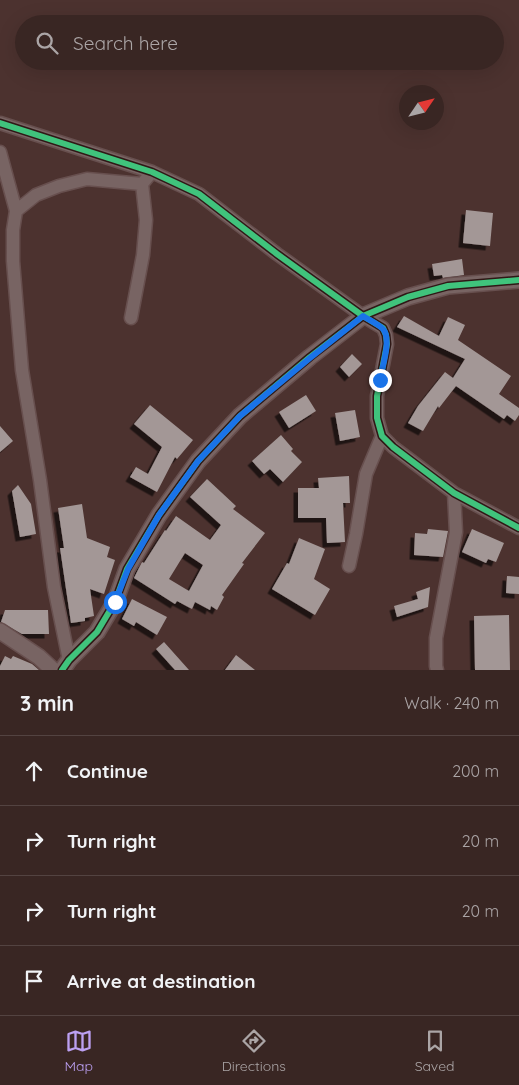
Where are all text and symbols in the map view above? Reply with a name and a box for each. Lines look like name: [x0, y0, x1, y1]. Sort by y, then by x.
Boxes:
search box: [15, 15, 504, 70]
icon: search: [33, 29, 61, 57]
text: Search here: [73, 31, 178, 55]
north arrow: [399, 85, 444, 130]
route end: [369, 369, 392, 392]
route start: [104, 591, 127, 614]
text: 3 min: [20, 690, 74, 716]
text: Walk · 240 m: [404, 693, 499, 713]
icon: ahead: [20, 757, 48, 785]
text: Continue: [67, 759, 148, 783]
text: 200 m: [452, 761, 499, 781]
icon: right: [20, 827, 48, 855]
text: Turn right: [67, 829, 156, 853]
text: 20 m: [462, 831, 499, 851]
icon: right: [20, 897, 48, 925]
text: Turn right: [67, 899, 156, 923]
text: 20 m: [462, 901, 499, 921]
icon: arrive: [20, 967, 48, 995]
text: Arrive at destination: [67, 969, 256, 993]
tab: Map: [64, 1027, 93, 1075]
tab: Directions: [222, 1027, 286, 1075]
tab: Saved: [415, 1027, 455, 1075]

